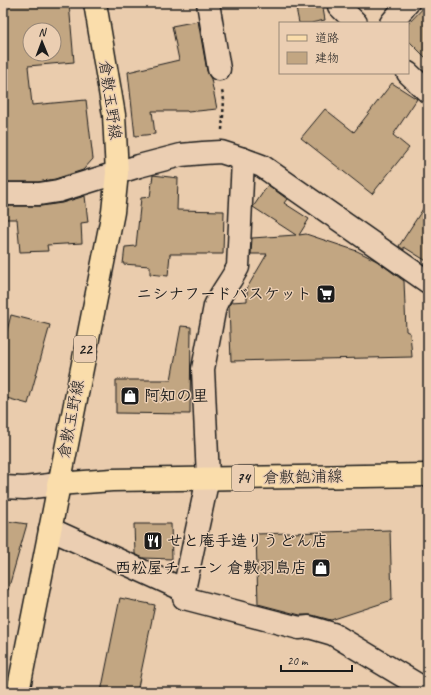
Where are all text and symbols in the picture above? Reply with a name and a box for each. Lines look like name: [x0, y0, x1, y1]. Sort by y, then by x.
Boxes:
north arrow: [22, 22, 62, 62]
legend: [279, 22, 409, 74]
text: N: [38, 25, 48, 39]
text: 道路: [315, 30, 339, 46]
text: 建物: [315, 50, 339, 66]
street label: 倉敷玉野線: [95, 59, 125, 141]
supermarket icon: ニシナフードバスケット: [315, 283, 337, 305]
place label: ニシナフードバスケット: [136, 284, 312, 304]
road number: 22: [74, 336, 96, 362]
street label: 倉敷玉野線: [54, 378, 88, 460]
shop icon: 阿知の里: [119, 385, 141, 407]
place label: 阿知の里: [144, 386, 208, 406]
road number: 74: [232, 465, 254, 491]
street label: 倉敷飽浦線: [263, 466, 343, 488]
restaurant icon: せと庵手造りうどん店: [142, 530, 164, 552]
place label: せと庵手造りうどん店: [167, 531, 328, 551]
shop icon: 西松屋チェーン 倉敷羽島店: [310, 557, 332, 579]
place label: 西松屋チェーン 倉敷羽島店: [115, 558, 307, 578]
scale bar: [281, 647, 352, 673]
text: 20 m: [287, 653, 309, 669]

